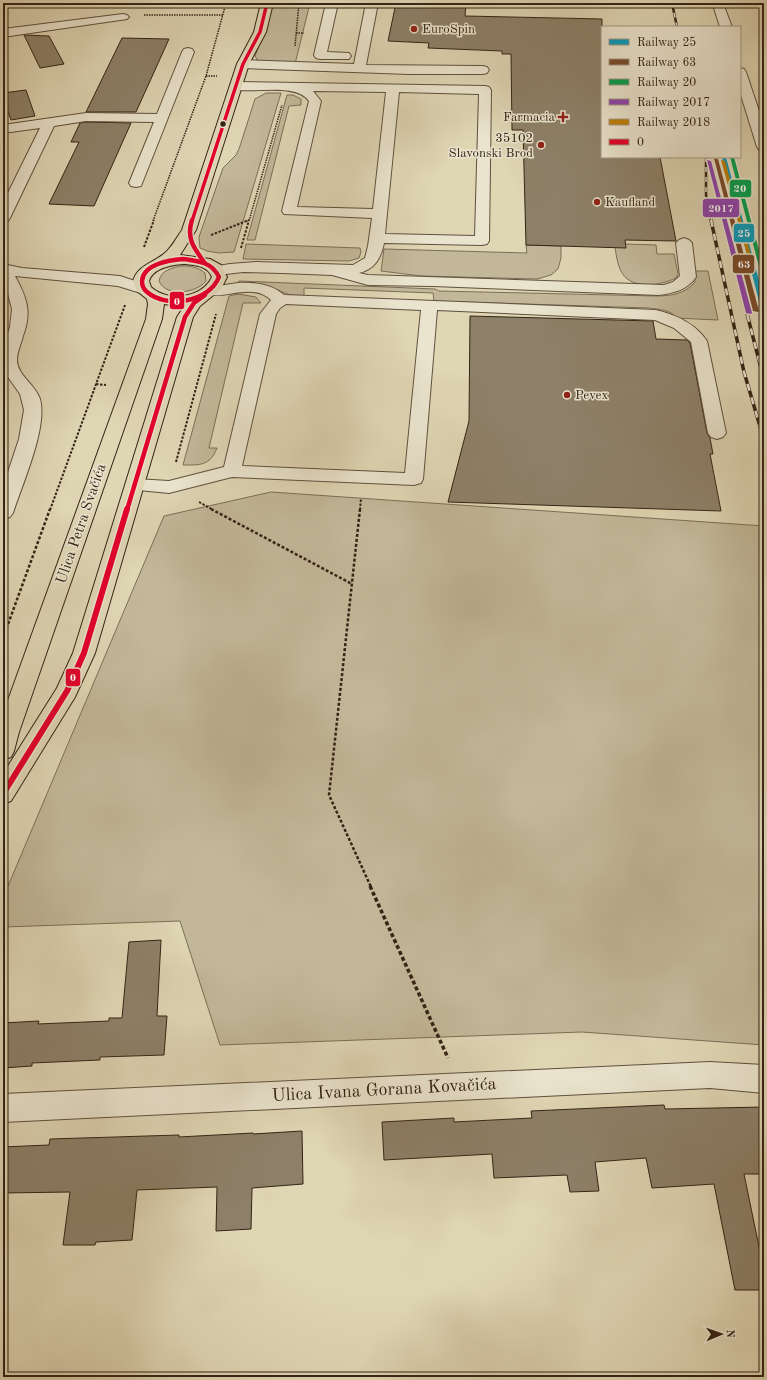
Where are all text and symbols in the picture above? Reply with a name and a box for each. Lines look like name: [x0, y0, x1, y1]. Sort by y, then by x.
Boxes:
place label: EuroSpin: [422, 23, 475, 36]
marker: EuroSpin: [409, 24, 419, 34]
legend: [601, 26, 741, 158]
text: Railway 25: [637, 36, 696, 49]
text: Railway 63: [637, 57, 696, 69]
text: Railway 20: [637, 77, 696, 89]
text: Railway 2017: [637, 97, 710, 109]
place label: Farmacia: [503, 111, 556, 124]
marker: Farmacia: [558, 112, 568, 122]
text: Railway 2018: [637, 117, 710, 129]
unlabelled marker: [218, 119, 228, 129]
place label: 35102 Slavonski Brod: [449, 132, 533, 160]
text: 0: [637, 137, 644, 149]
marker: 35102 Slavonski Brod: [536, 140, 546, 150]
line badge: 20: [729, 179, 752, 198]
text: 20: [734, 184, 746, 195]
place label: Kaufland: [605, 196, 656, 209]
marker: Kaufland: [592, 197, 602, 207]
line badge: 2017: [702, 198, 740, 218]
text: 2017: [708, 204, 734, 215]
line badge: 25: [733, 223, 755, 243]
text: 25: [738, 229, 750, 240]
line badge: 63: [732, 254, 755, 274]
text: 63: [738, 260, 750, 271]
line badge: 0: [169, 291, 185, 310]
text: 0: [174, 297, 180, 308]
place label: Pevex: [575, 389, 608, 402]
marker: Pevex: [562, 390, 572, 400]
street label: Ulica Petra Svačića: [54, 461, 110, 586]
line badge: 0: [65, 668, 81, 687]
text: 0: [70, 673, 76, 684]
street label: Ulica Ivana Gorana Kovačića: [271, 1075, 497, 1105]
north arrow: [701, 1314, 741, 1354]
text: N: [724, 1329, 735, 1339]

